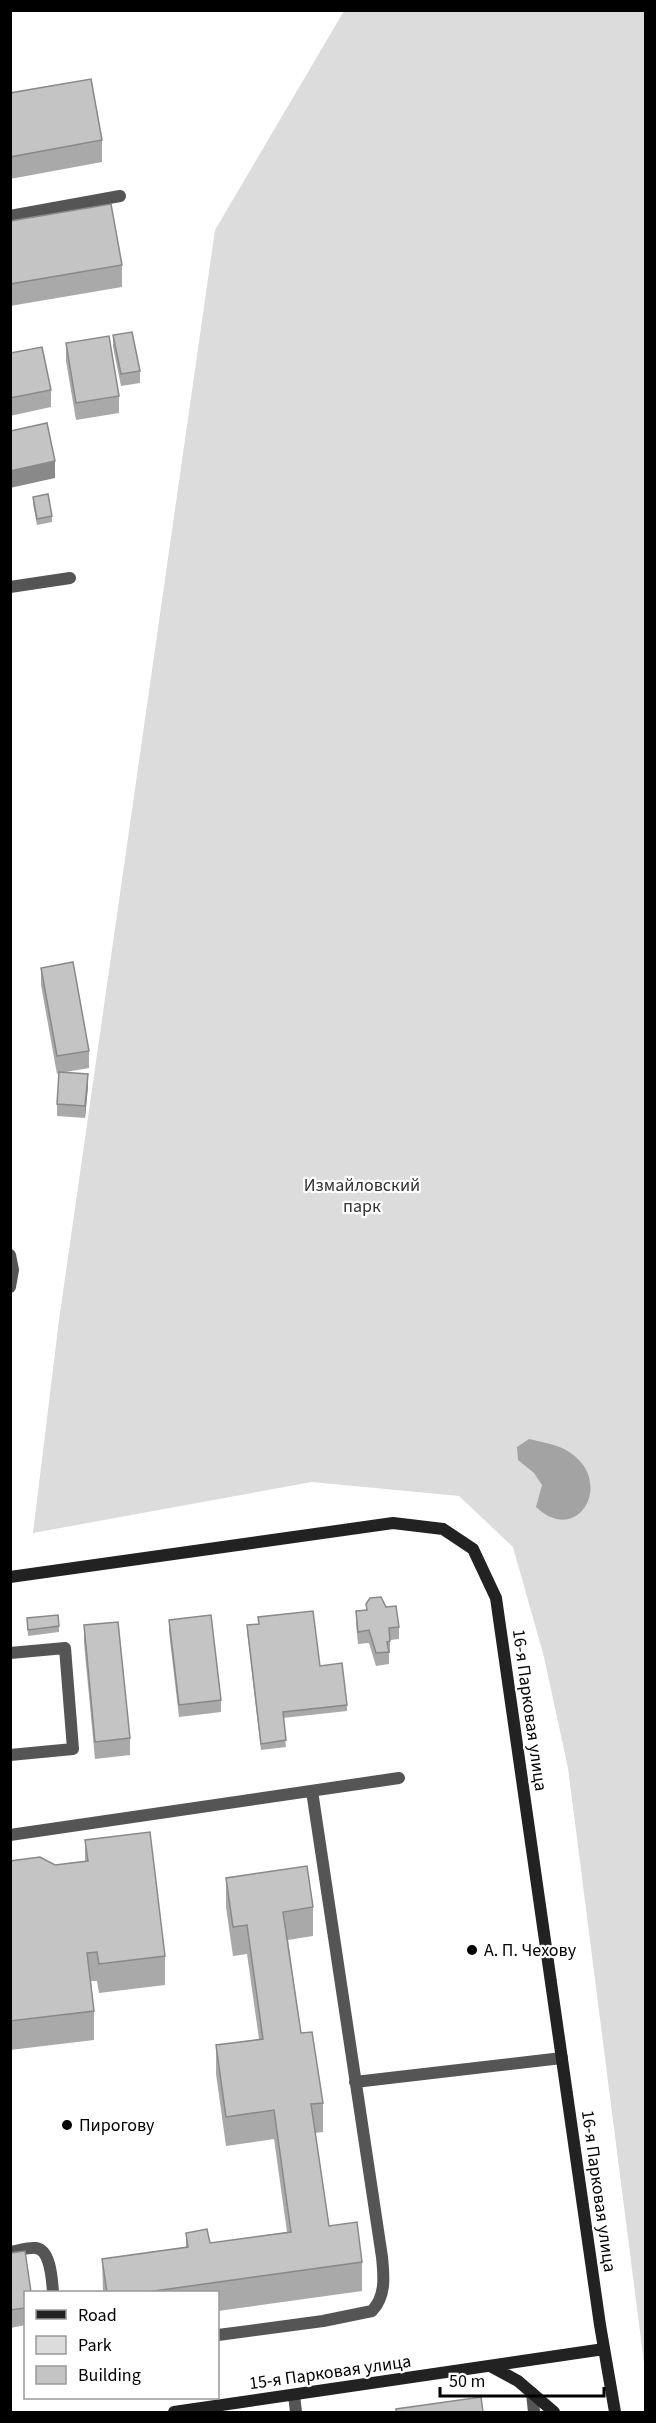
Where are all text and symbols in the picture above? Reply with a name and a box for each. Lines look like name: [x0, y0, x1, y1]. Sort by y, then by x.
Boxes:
park label: Измайловский парк: [304, 1173, 420, 1219]
street label: 16-я Парковая улица: [506, 1627, 553, 1793]
place label: А. П. Чехову: [484, 1938, 577, 1963]
marker: А. П. Чехову: [465, 1943, 479, 1957]
street label: 16-я Парковая улица: [575, 2108, 622, 2274]
place label: Пирогову: [79, 2113, 155, 2138]
marker: Пирогову: [60, 2118, 74, 2132]
legend: [24, 2291, 219, 2399]
text: Road: [78, 2303, 117, 2328]
text: Park: [78, 2333, 112, 2358]
street label: 15-я Парковая улица: [247, 2349, 413, 2396]
scale bar: [440, 2360, 604, 2398]
text: Building: [78, 2363, 141, 2388]
text: 50 m: [449, 2369, 485, 2394]

